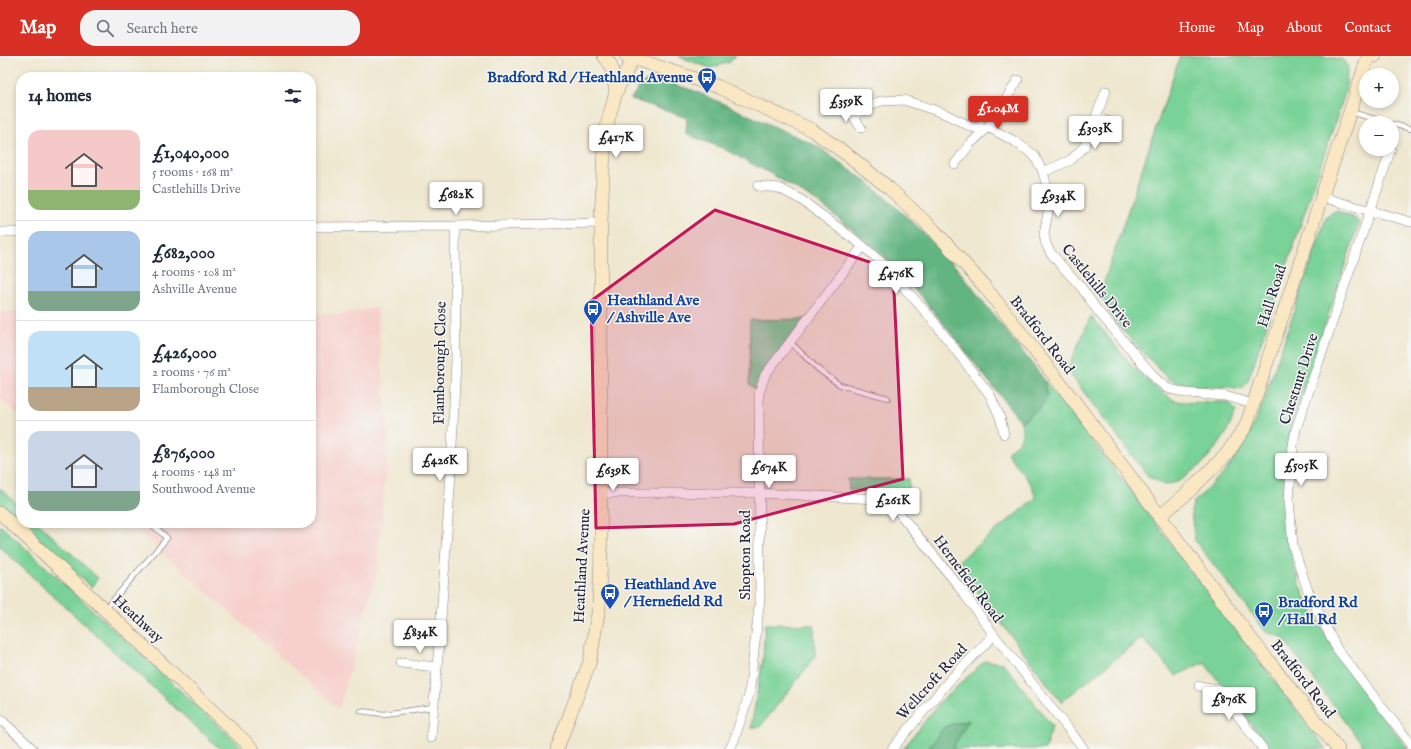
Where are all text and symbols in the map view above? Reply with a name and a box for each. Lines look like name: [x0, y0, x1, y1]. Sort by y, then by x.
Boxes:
search box: [80, 10, 360, 46]
text: Map: [20, 16, 56, 40]
icon: search: [94, 17, 116, 39]
text: Search here: [126, 19, 198, 38]
text: Home: [1179, 19, 1215, 37]
text: Map: [1237, 19, 1264, 37]
text: About: [1286, 19, 1322, 37]
text: Contact: [1344, 19, 1391, 37]
bus stop icon: Bradford Rd / Heathland Avenue: [696, 66, 718, 94]
place label: Bradford Rd / Heathland Avenue: [487, 68, 693, 87]
map controls: [1359, 68, 1399, 156]
button: +: [1359, 68, 1399, 108]
icon: filters: [282, 85, 304, 107]
text: 14 homes: [28, 86, 91, 107]
pin: £359K: [818, 89, 874, 123]
text: £359K: [829, 93, 863, 110]
pin: £1.04M: [965, 96, 1031, 130]
text: £1.04M: [977, 100, 1019, 117]
pin: £303K: [1067, 116, 1123, 150]
button: −: [1359, 116, 1399, 156]
text: £303K: [1078, 120, 1112, 137]
pin: £417K: [588, 125, 644, 159]
text: £417K: [598, 129, 634, 146]
text: £1,040,000: [152, 143, 229, 164]
icon: home: [60, 146, 108, 194]
text: 5 rooms · 168 m²: [152, 164, 233, 181]
text: Castlehills Drive: [152, 181, 241, 198]
pin: £682K: [428, 182, 484, 216]
pin: £934K: [1030, 184, 1086, 218]
text: £682K: [438, 186, 474, 203]
text: £934K: [1040, 188, 1076, 205]
street label: Castlehills Drive: [1057, 240, 1137, 332]
text: £682,000: [152, 243, 215, 264]
icon: home: [60, 247, 108, 295]
pin: £476K: [868, 261, 924, 295]
street label: Hall Road: [1253, 261, 1291, 330]
text: 4 rooms · 108 m²: [152, 264, 236, 281]
text: £476K: [878, 265, 914, 282]
text: Ashville Avenue: [152, 281, 237, 298]
place label: Heathland Ave / Ashville Ave: [606, 291, 699, 327]
street label: Bradford Road: [1006, 292, 1079, 379]
bus stop icon: Heathland Ave / Ashville Ave: [582, 298, 604, 326]
street label: Flamborough Close: [429, 301, 451, 425]
street label: Chestnut Drive: [1275, 331, 1323, 427]
text: £426,000: [152, 343, 217, 364]
icon: home: [60, 347, 108, 395]
text: 2 rooms · 76 m²: [152, 364, 231, 381]
text: Flamborough Close: [152, 381, 259, 398]
text: £876,000: [152, 443, 215, 464]
icon: home: [60, 447, 108, 495]
pin: £426K: [412, 448, 468, 482]
text: £426K: [422, 452, 458, 469]
pin: £505K: [1273, 453, 1329, 487]
pin: £674K: [741, 455, 797, 489]
text: £505K: [1284, 457, 1318, 474]
pin: £639K: [585, 458, 641, 492]
text: £674K: [751, 459, 787, 476]
text: £639K: [596, 462, 630, 479]
text: 4 rooms · 148 m²: [152, 464, 236, 481]
text: Southwood Avenue: [152, 481, 256, 498]
pin: £261K: [865, 488, 921, 522]
text: £261K: [876, 492, 910, 509]
street label: Heathland Avenue: [570, 508, 594, 624]
street label: Shopton Road: [736, 509, 755, 600]
street label: Hernefield Road: [929, 531, 1008, 627]
place label: Heathland Ave / Hernefield Rd: [623, 575, 724, 611]
bus stop icon: Heathland Ave / Hernefield Rd: [599, 582, 621, 610]
street label: Heathway: [109, 591, 168, 648]
place label: Bradford Rd / Hall Rd: [1277, 593, 1358, 629]
bus stop icon: Bradford Rd / Hall Rd: [1253, 600, 1275, 628]
pin: £834K: [392, 620, 448, 654]
text: £834K: [403, 624, 437, 641]
street label: Bradford Road: [1267, 636, 1340, 723]
street label: Wellcroft Road: [893, 639, 972, 724]
pin: £876K: [1201, 687, 1257, 721]
text: £876K: [1211, 691, 1247, 708]

